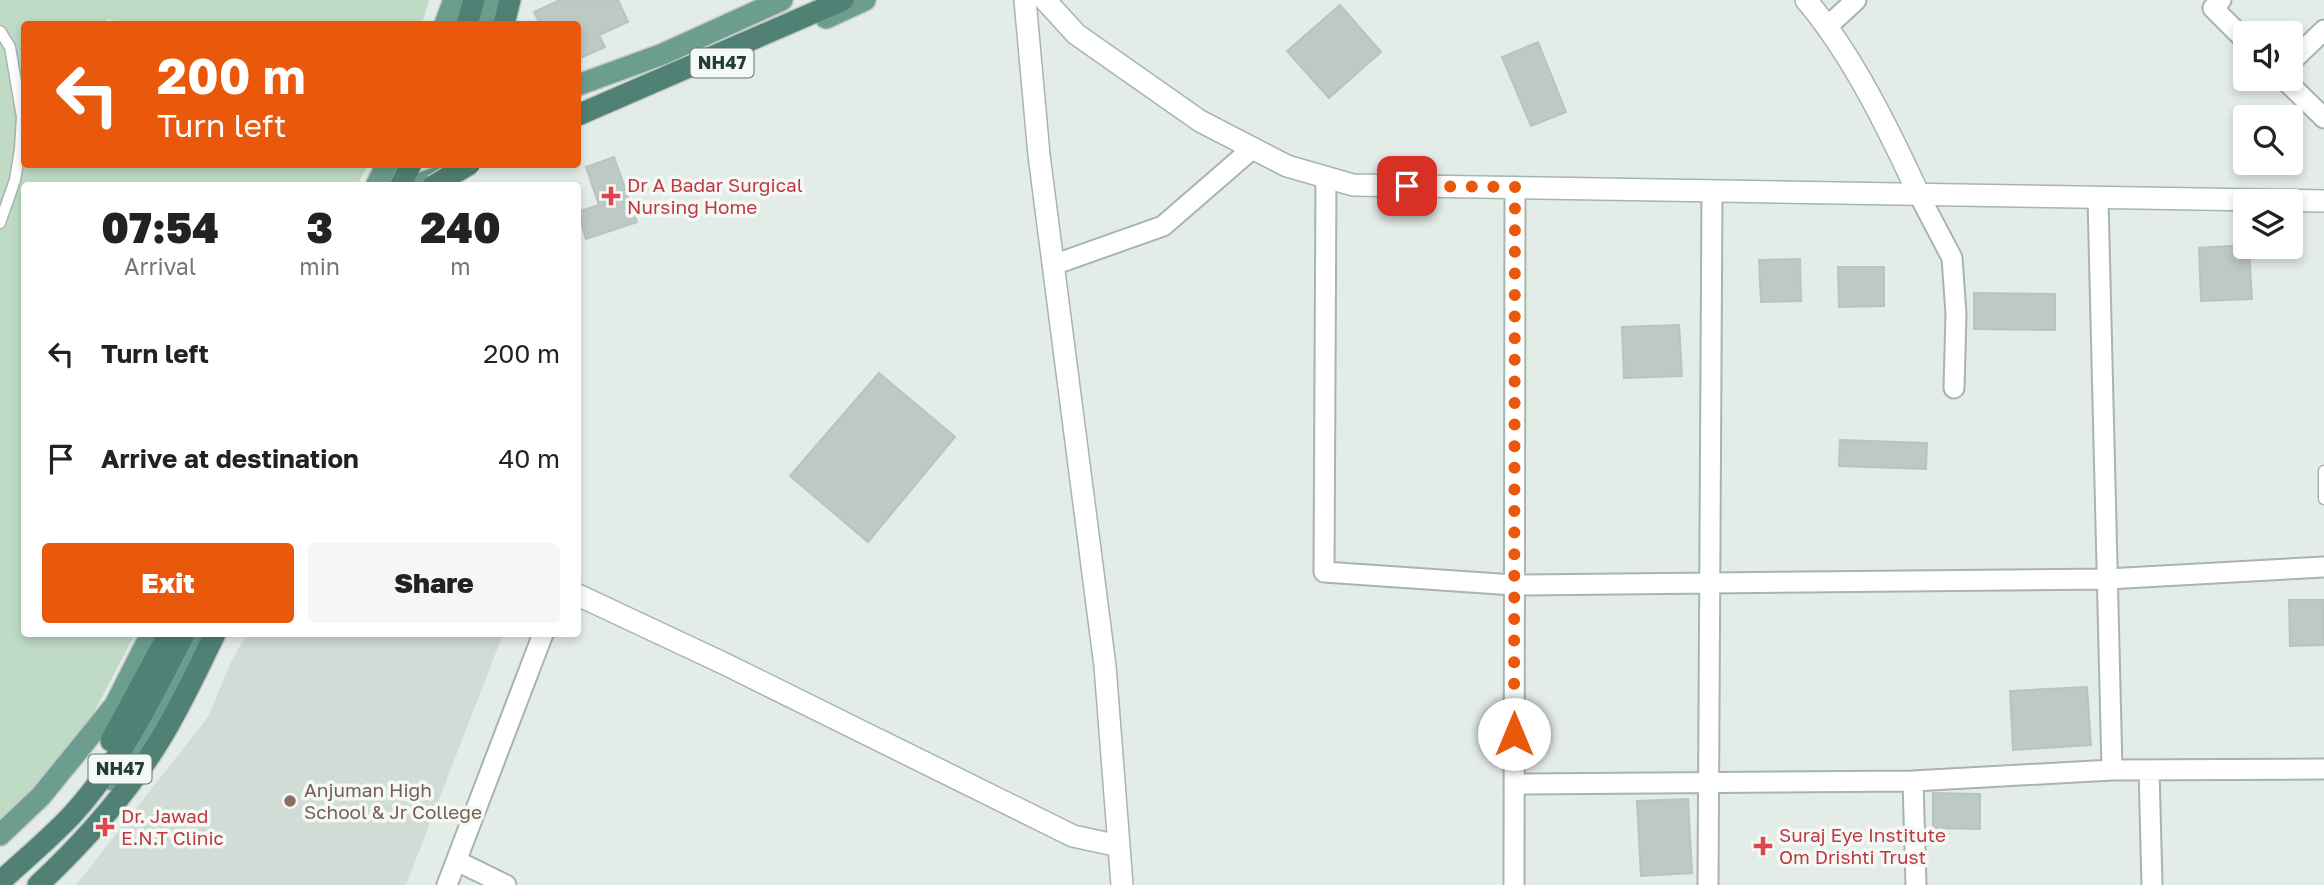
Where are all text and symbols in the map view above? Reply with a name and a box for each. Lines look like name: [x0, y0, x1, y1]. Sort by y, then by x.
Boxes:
map controls: [2233, 21, 2303, 259]
button: sound: [2233, 21, 2303, 91]
text: 200 m: [157, 46, 306, 105]
road number: NH47: [690, 48, 754, 78]
icon: left: [42, 49, 133, 140]
button: search: [2233, 105, 2303, 175]
text: Turn left: [157, 106, 286, 144]
pin: [1377, 156, 1437, 216]
icon: arrive: [1388, 167, 1426, 205]
place label: Dr A Badar Surgical Nursing Home: [627, 173, 803, 218]
marker: Dr A Badar Surgical Nursing Home: [601, 186, 621, 206]
button: layers: [2233, 189, 2303, 259]
text: 07:54: [101, 202, 219, 252]
text: 3: [306, 202, 333, 252]
text: 240: [420, 202, 501, 252]
text: Arrival: [124, 252, 196, 280]
text: min: [299, 252, 340, 280]
text: m: [450, 252, 471, 280]
icon: left: [42, 335, 80, 373]
text: Turn left: [101, 338, 209, 369]
text: 200 m: [483, 338, 560, 369]
icon: arrive: [42, 440, 80, 478]
text: Arrive at destination: [101, 443, 359, 474]
text: 40 m: [499, 443, 560, 474]
button: Exit: [42, 543, 294, 623]
button: Share: [308, 543, 560, 623]
position arrow: [1477, 697, 1551, 771]
road number: NH47: [88, 754, 152, 784]
place label: Anjuman High School & Jr College: [304, 778, 482, 823]
marker: Anjuman High School & Jr College: [282, 793, 298, 809]
place label: Dr. Jawad E.N.T Clinic: [121, 804, 224, 849]
marker: Dr. Jawad E.N.T Clinic: [95, 817, 115, 837]
place label: Suraj Eye Institute Om Drishti Trust: [1779, 823, 1946, 868]
marker: Suraj Eye Institute Om Drishti Trust: [1753, 836, 1773, 856]

